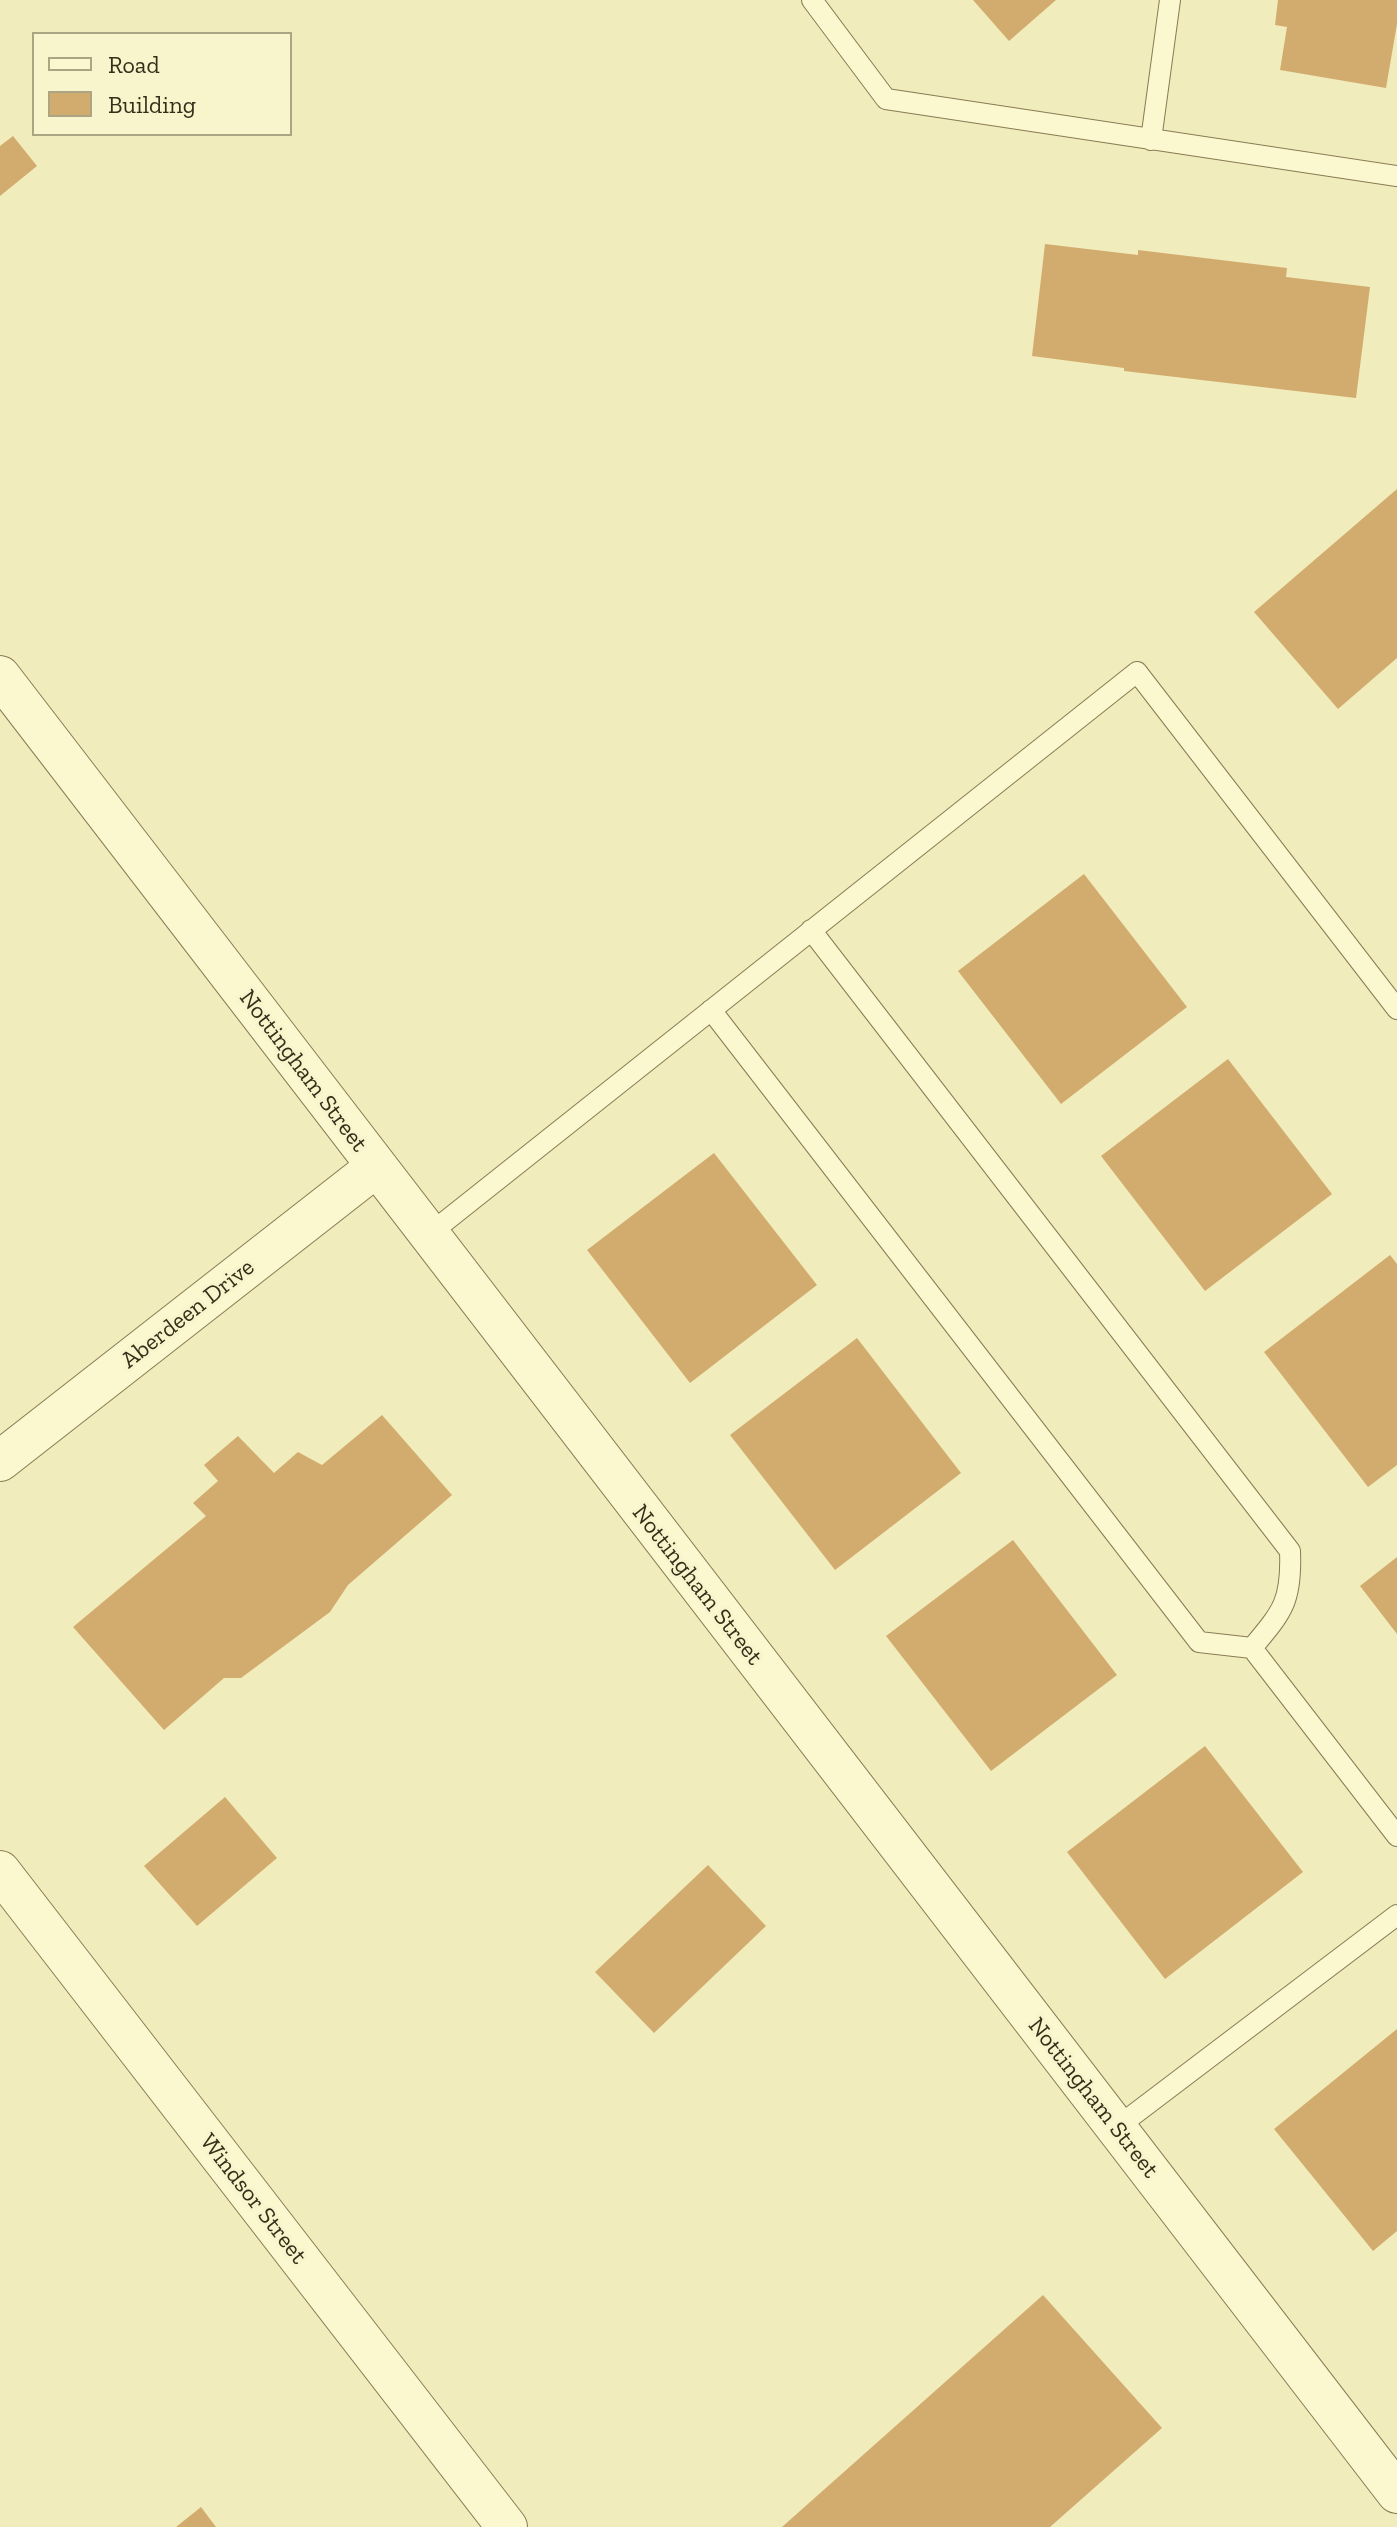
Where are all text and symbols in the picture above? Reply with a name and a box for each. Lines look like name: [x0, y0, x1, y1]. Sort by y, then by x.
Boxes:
legend: [32, 32, 292, 136]
text: Road: [108, 50, 160, 79]
text: Building: [108, 90, 196, 119]
street label: Nottingham Street: [233, 984, 373, 1158]
street label: Aberdeen Drive: [116, 1253, 260, 1375]
street label: Nottingham Street: [626, 1499, 768, 1671]
street label: Nottingham Street: [1022, 2012, 1164, 2184]
street label: Windsor Street: [193, 2128, 313, 2270]

